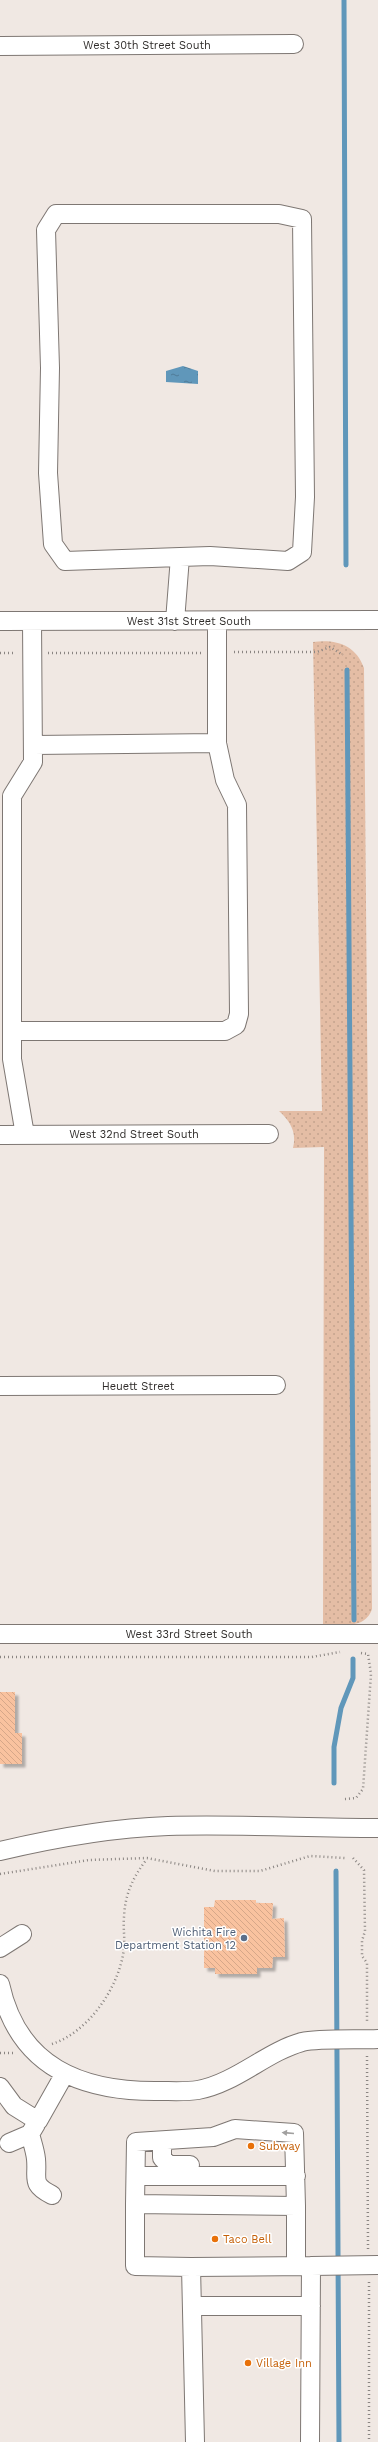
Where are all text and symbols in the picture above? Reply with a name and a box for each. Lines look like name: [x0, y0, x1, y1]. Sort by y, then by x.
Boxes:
street label: West 30th Street South: [83, 39, 211, 52]
street label: West 31st Street South: [127, 615, 251, 628]
street label: West 32nd Street South: [69, 1128, 199, 1141]
street label: Heuett Street: [102, 1380, 175, 1393]
street label: West 33rd Street South: [125, 1628, 253, 1641]
place label: Wichita Fire Department Station 12: [115, 1926, 236, 1952]
marker: Wichita Fire Department Station 12: [239, 1933, 249, 1943]
one-way arrow: [281, 2129, 294, 2136]
place label: Subway: [259, 2140, 300, 2153]
marker: Subway: [246, 2141, 256, 2151]
place label: Taco Bell: [223, 2233, 272, 2246]
marker: Taco Bell: [210, 2234, 220, 2244]
place label: Village Inn: [256, 2357, 312, 2370]
marker: Village Inn: [243, 2358, 253, 2368]

